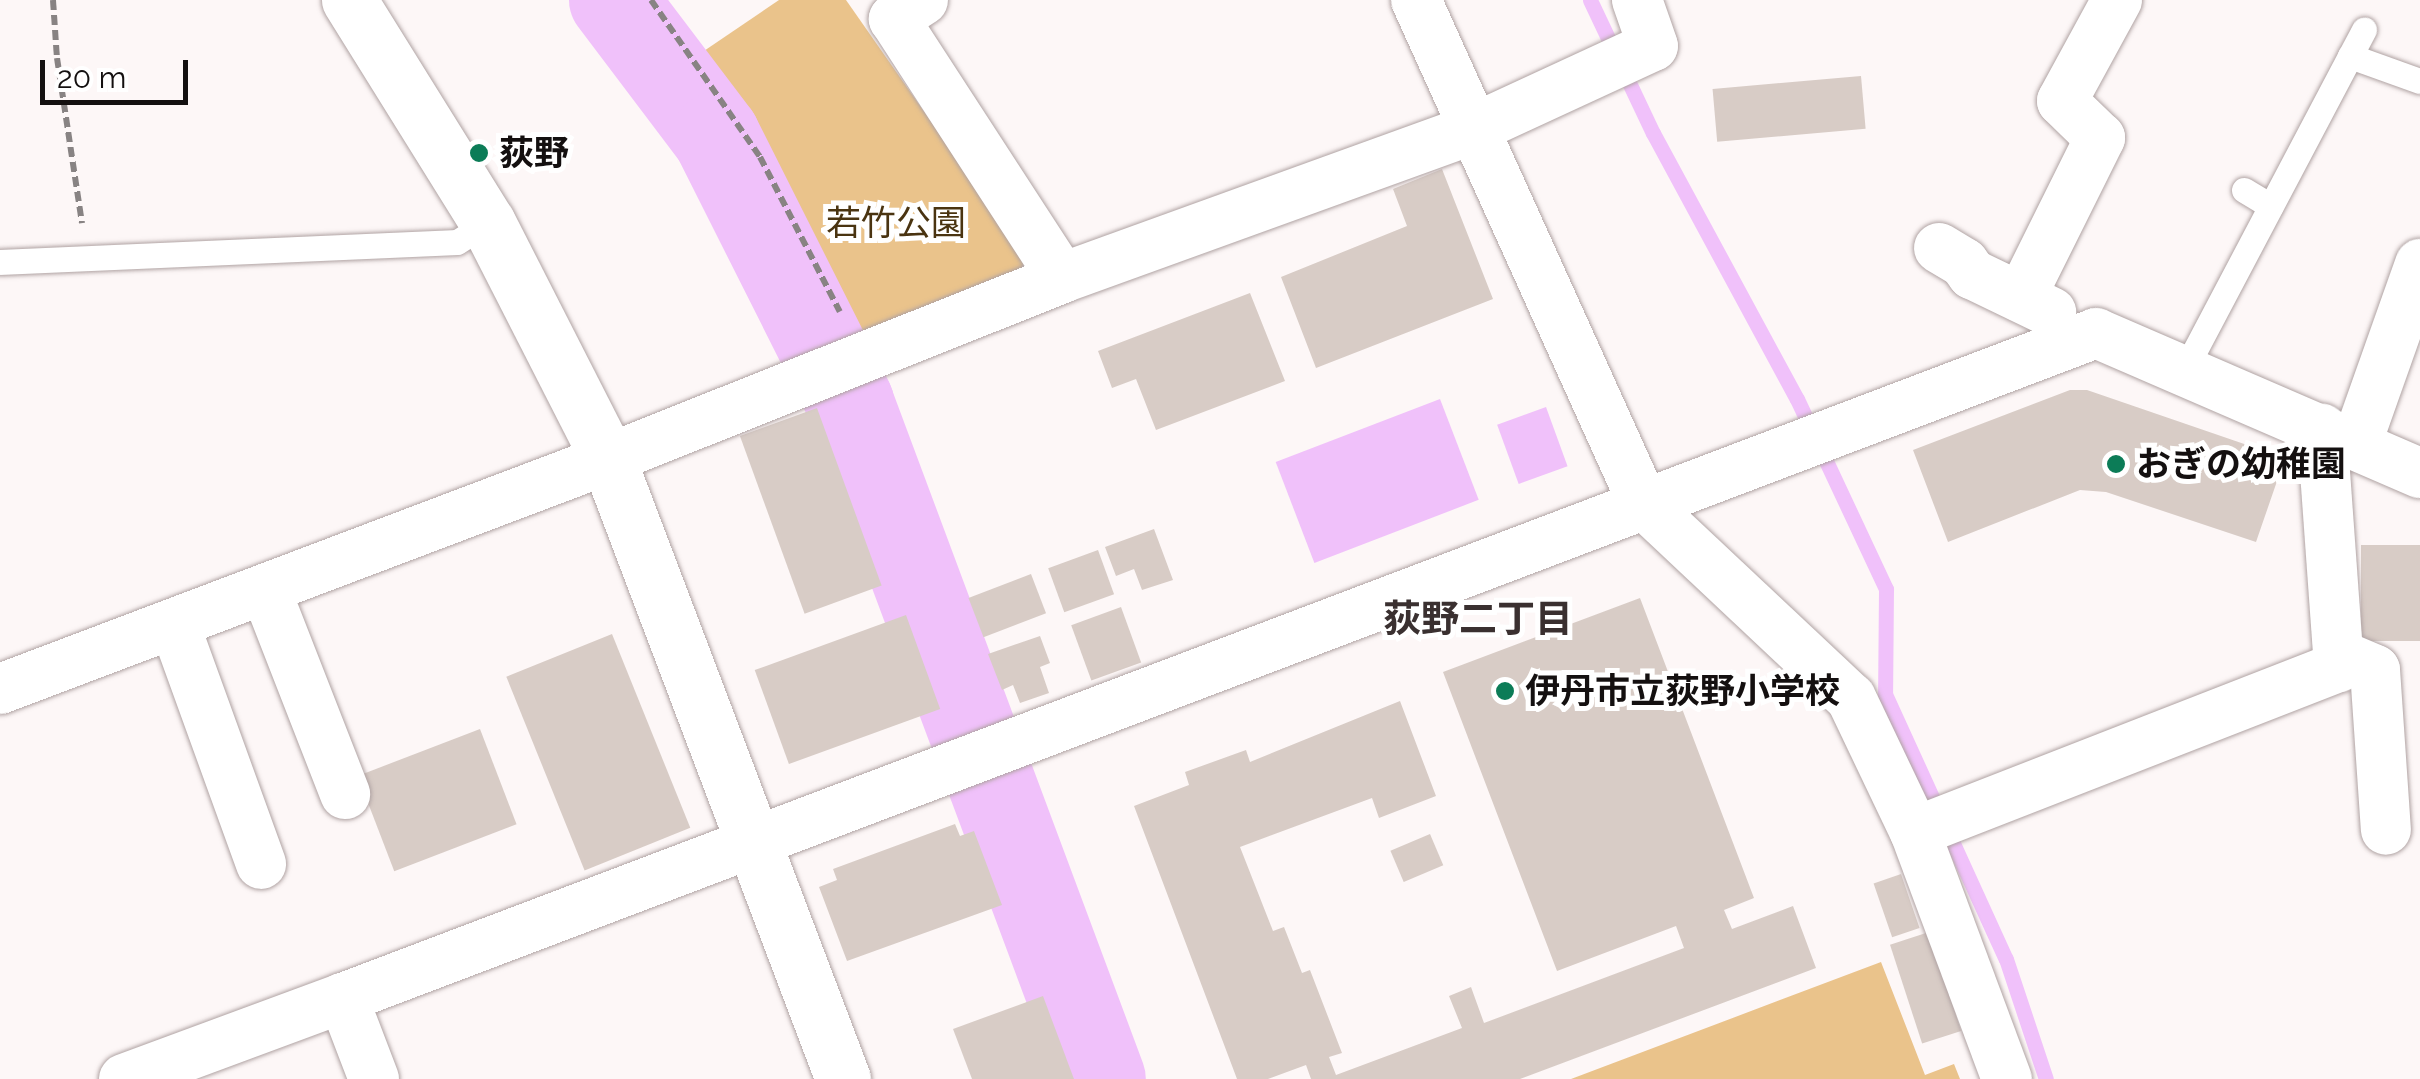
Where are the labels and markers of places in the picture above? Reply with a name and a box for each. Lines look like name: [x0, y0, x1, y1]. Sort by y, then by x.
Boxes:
place label: 荻野: [499, 132, 569, 174]
marker: 荻野: [468, 142, 490, 164]
place label: おぎの幼稚園: [2136, 443, 2346, 485]
marker: おぎの幼稚園: [2105, 453, 2127, 475]
place label: 伊丹市立荻野小学校: [1525, 670, 1840, 712]
marker: 伊丹市立荻野小学校: [1494, 680, 1516, 702]

